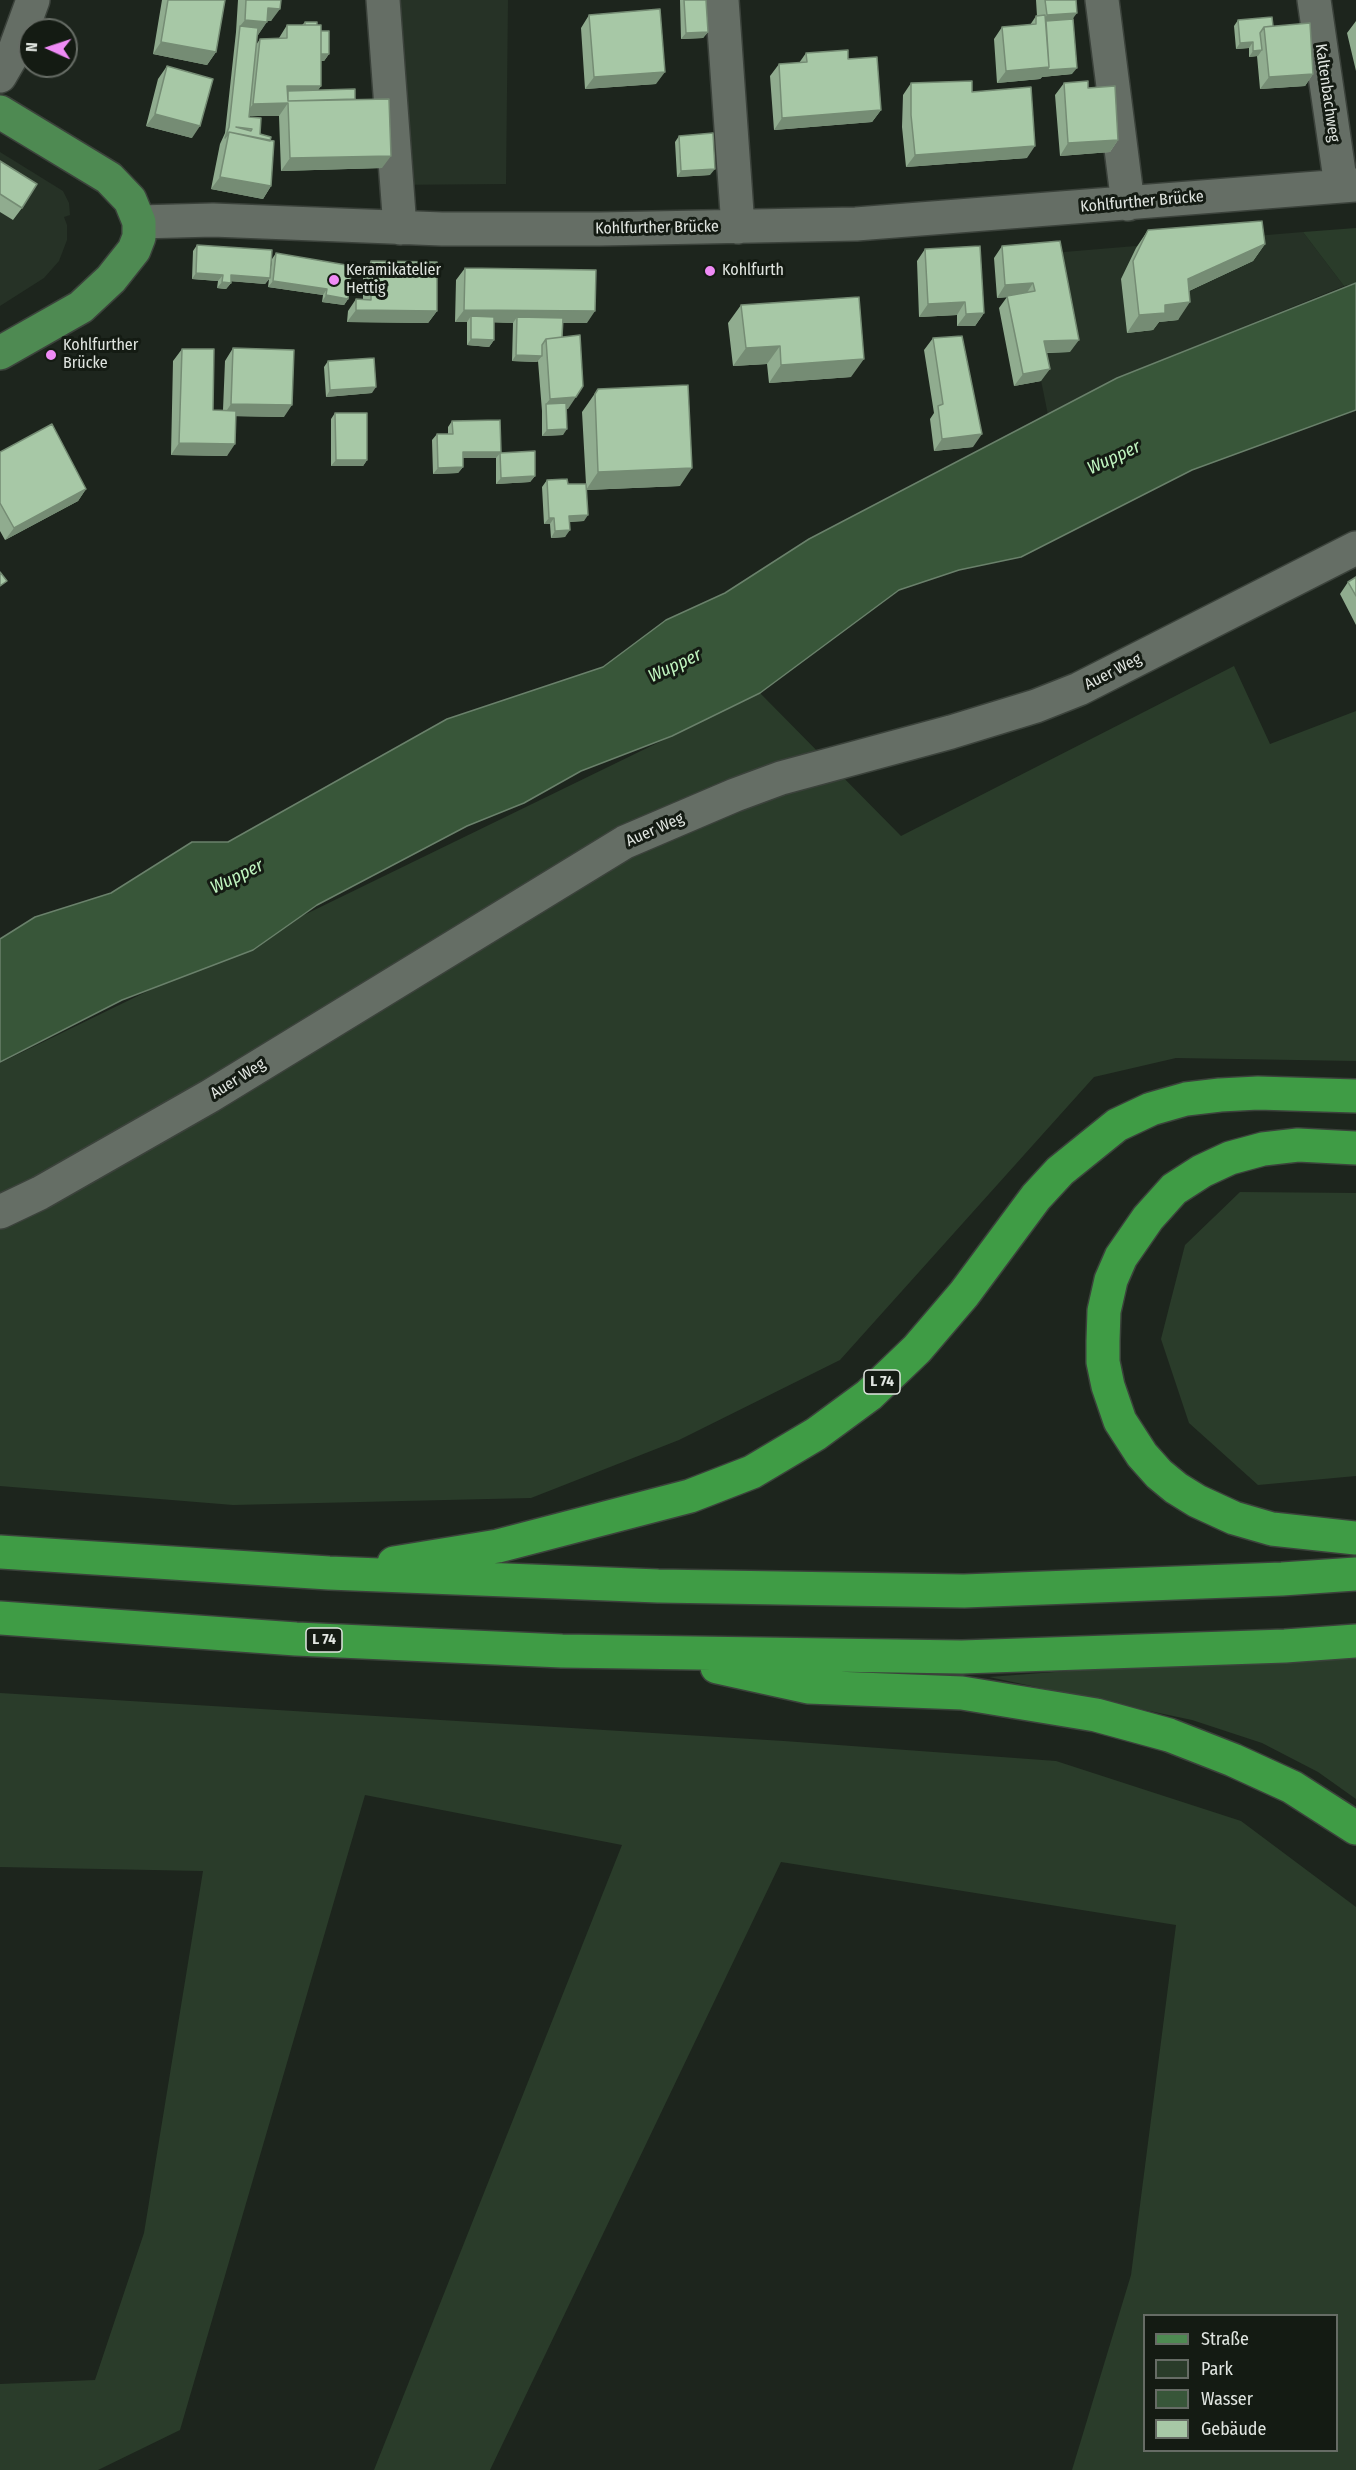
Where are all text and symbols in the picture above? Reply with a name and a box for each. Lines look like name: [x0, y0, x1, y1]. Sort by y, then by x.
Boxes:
north arrow: [18, 18, 78, 78]
text: N: [22, 42, 41, 52]
street label: Kaltenbachweg: [1311, 43, 1343, 143]
street label: Kohlfurther Brücke: [1079, 187, 1205, 217]
street label: Kohlfurther Brücke: [595, 217, 719, 239]
place label: Keramikatelier Hettig: [346, 261, 441, 299]
place label: Kohlfurth: [722, 261, 784, 281]
marker: Kohlfurth: [703, 264, 717, 278]
marker: Keramikatelier Hettig: [327, 273, 341, 287]
place label: Kohlfurther Brücke: [63, 336, 138, 374]
marker: Kohlfurther Brücke: [44, 348, 58, 362]
water label: Wupper: [1084, 436, 1144, 480]
water label: Wupper: [645, 644, 705, 688]
street label: Auer Weg: [1081, 650, 1145, 694]
street label: Auer Weg: [623, 809, 687, 851]
water label: Wupper: [207, 855, 267, 899]
street label: Auer Weg: [207, 1055, 269, 1103]
road number: L 74: [864, 1370, 900, 1394]
road number: L 74: [306, 1628, 342, 1652]
legend: [1143, 2314, 1338, 2452]
text: Straße: [1201, 2328, 1249, 2350]
text: Park: [1201, 2358, 1233, 2380]
text: Wasser: [1201, 2388, 1253, 2410]
text: Gebäude: [1201, 2418, 1266, 2440]

